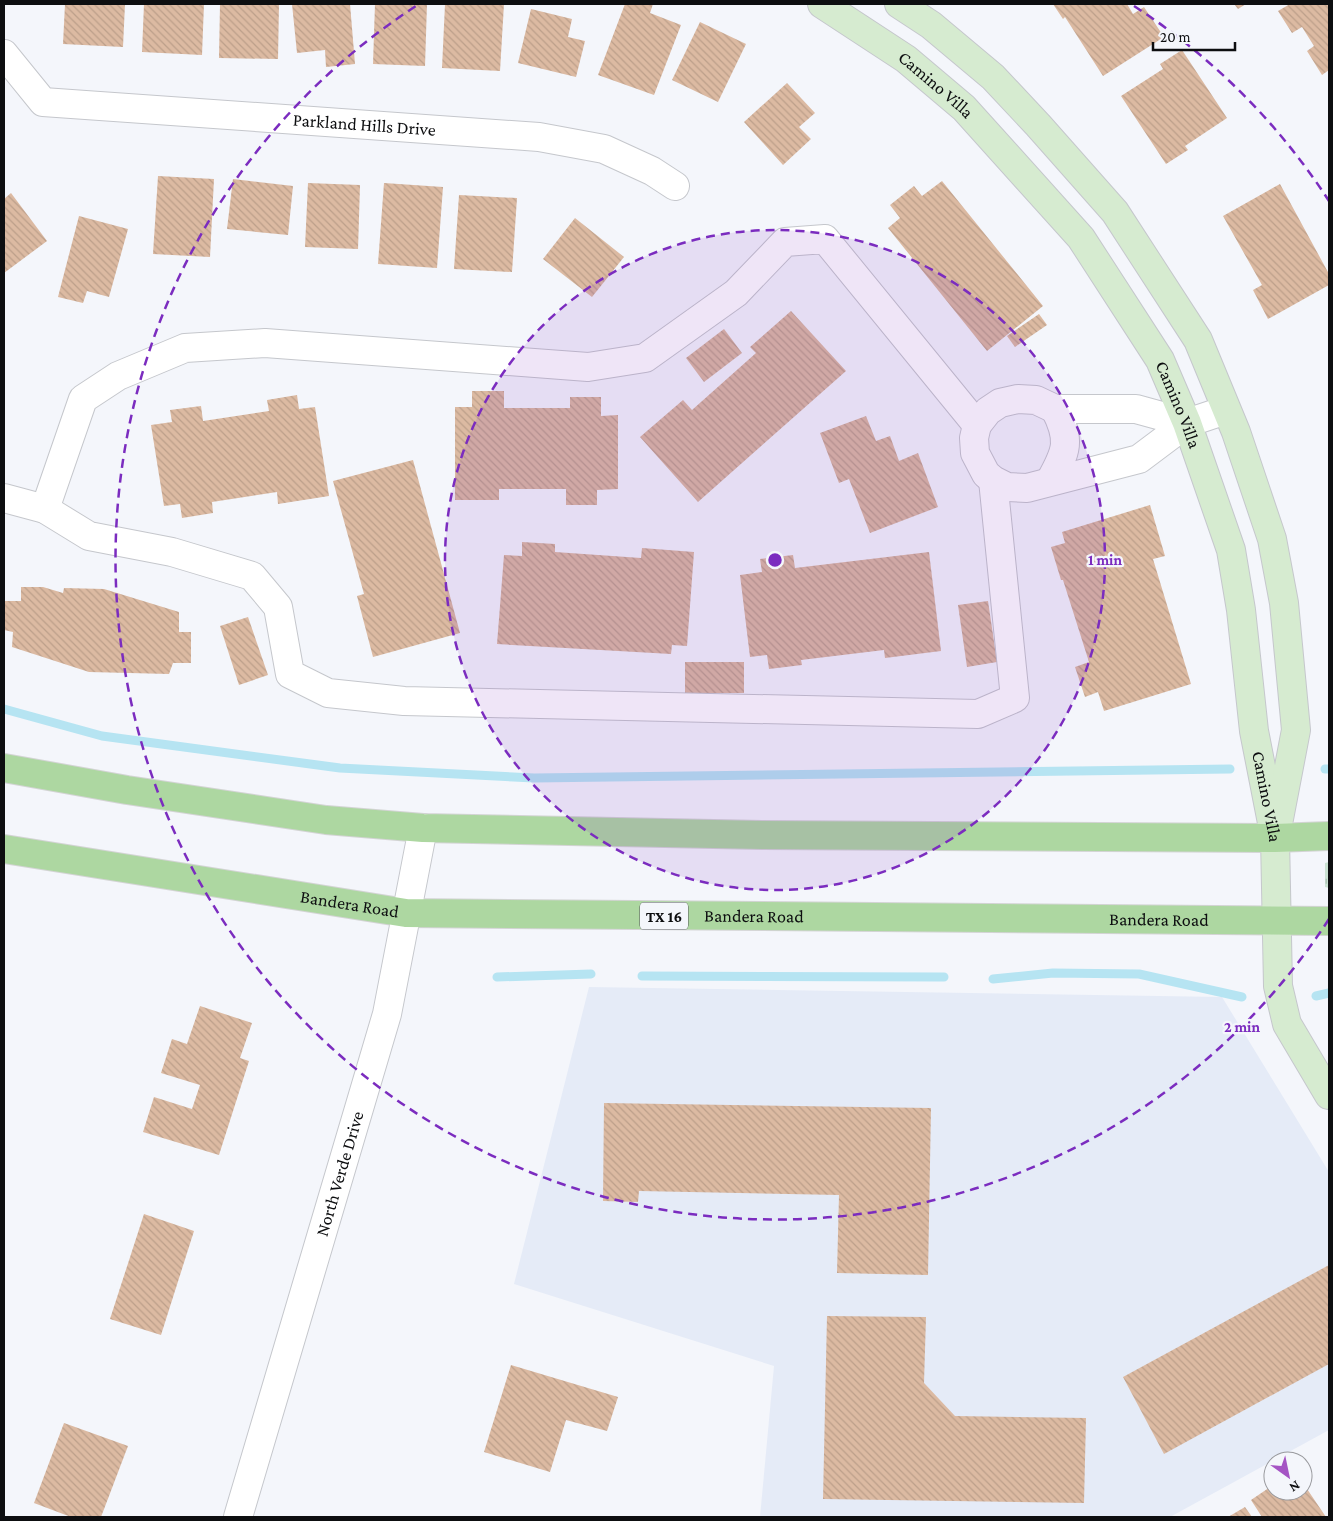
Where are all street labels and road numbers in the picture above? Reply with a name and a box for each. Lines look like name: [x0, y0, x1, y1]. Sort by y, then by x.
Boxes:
street label: Camino Villa: [895, 47, 978, 122]
street label: Parkland Hills Drive: [292, 110, 437, 140]
street label: Camino Villa: [1152, 358, 1205, 451]
street label: Camino Villa: [1248, 749, 1285, 842]
street label: Bandera Road: [299, 886, 401, 922]
road number: TX 16: [640, 902, 688, 929]
street label: Bandera Road: [704, 906, 804, 926]
street label: Bandera Road: [1109, 909, 1209, 930]
street label: North Verde Drive: [312, 1109, 368, 1239]

